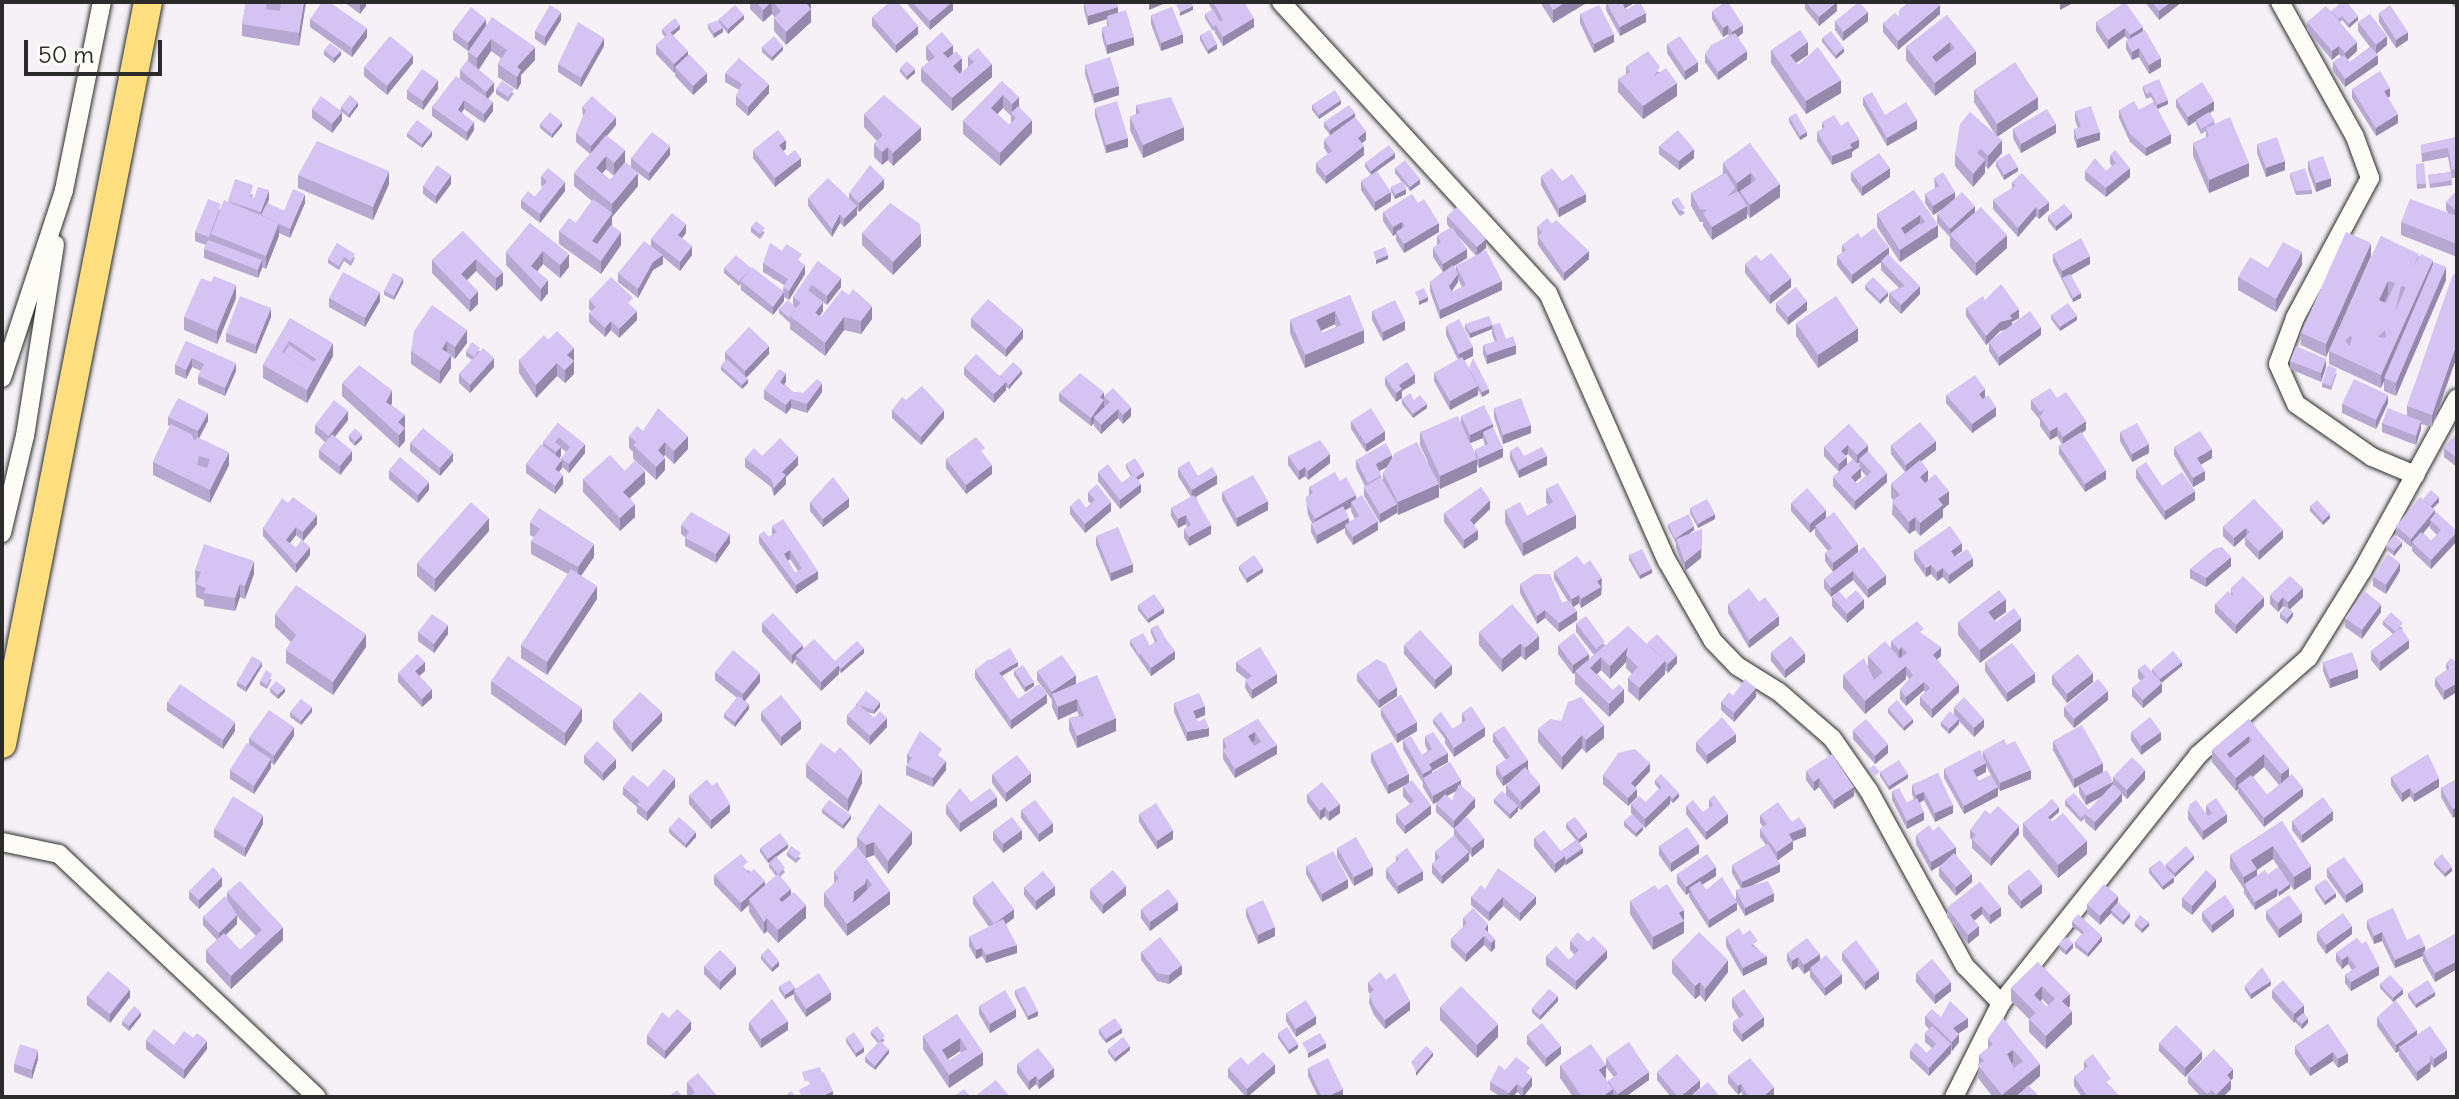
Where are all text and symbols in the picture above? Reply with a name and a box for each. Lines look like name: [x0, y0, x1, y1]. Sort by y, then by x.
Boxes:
scale bar: [28, 24, 166, 74]
text: 50 m: [38, 39, 94, 69]

